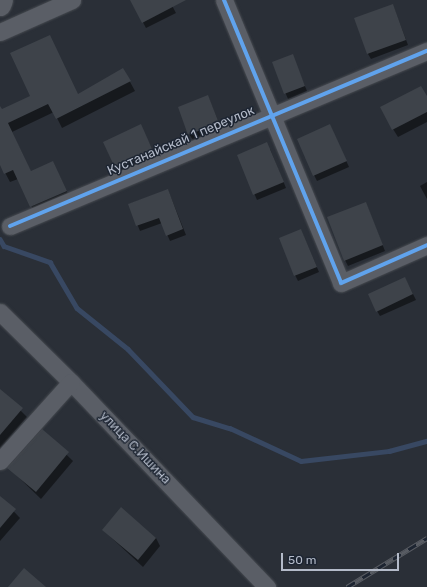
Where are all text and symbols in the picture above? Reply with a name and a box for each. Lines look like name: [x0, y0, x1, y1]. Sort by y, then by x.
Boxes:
street label: Кустанайскай 1 переулок: [105, 103, 257, 179]
street label: улица С.Ишина: [96, 408, 174, 488]
scale bar: [283, 545, 401, 571]
text: 50 m: [288, 553, 316, 567]

